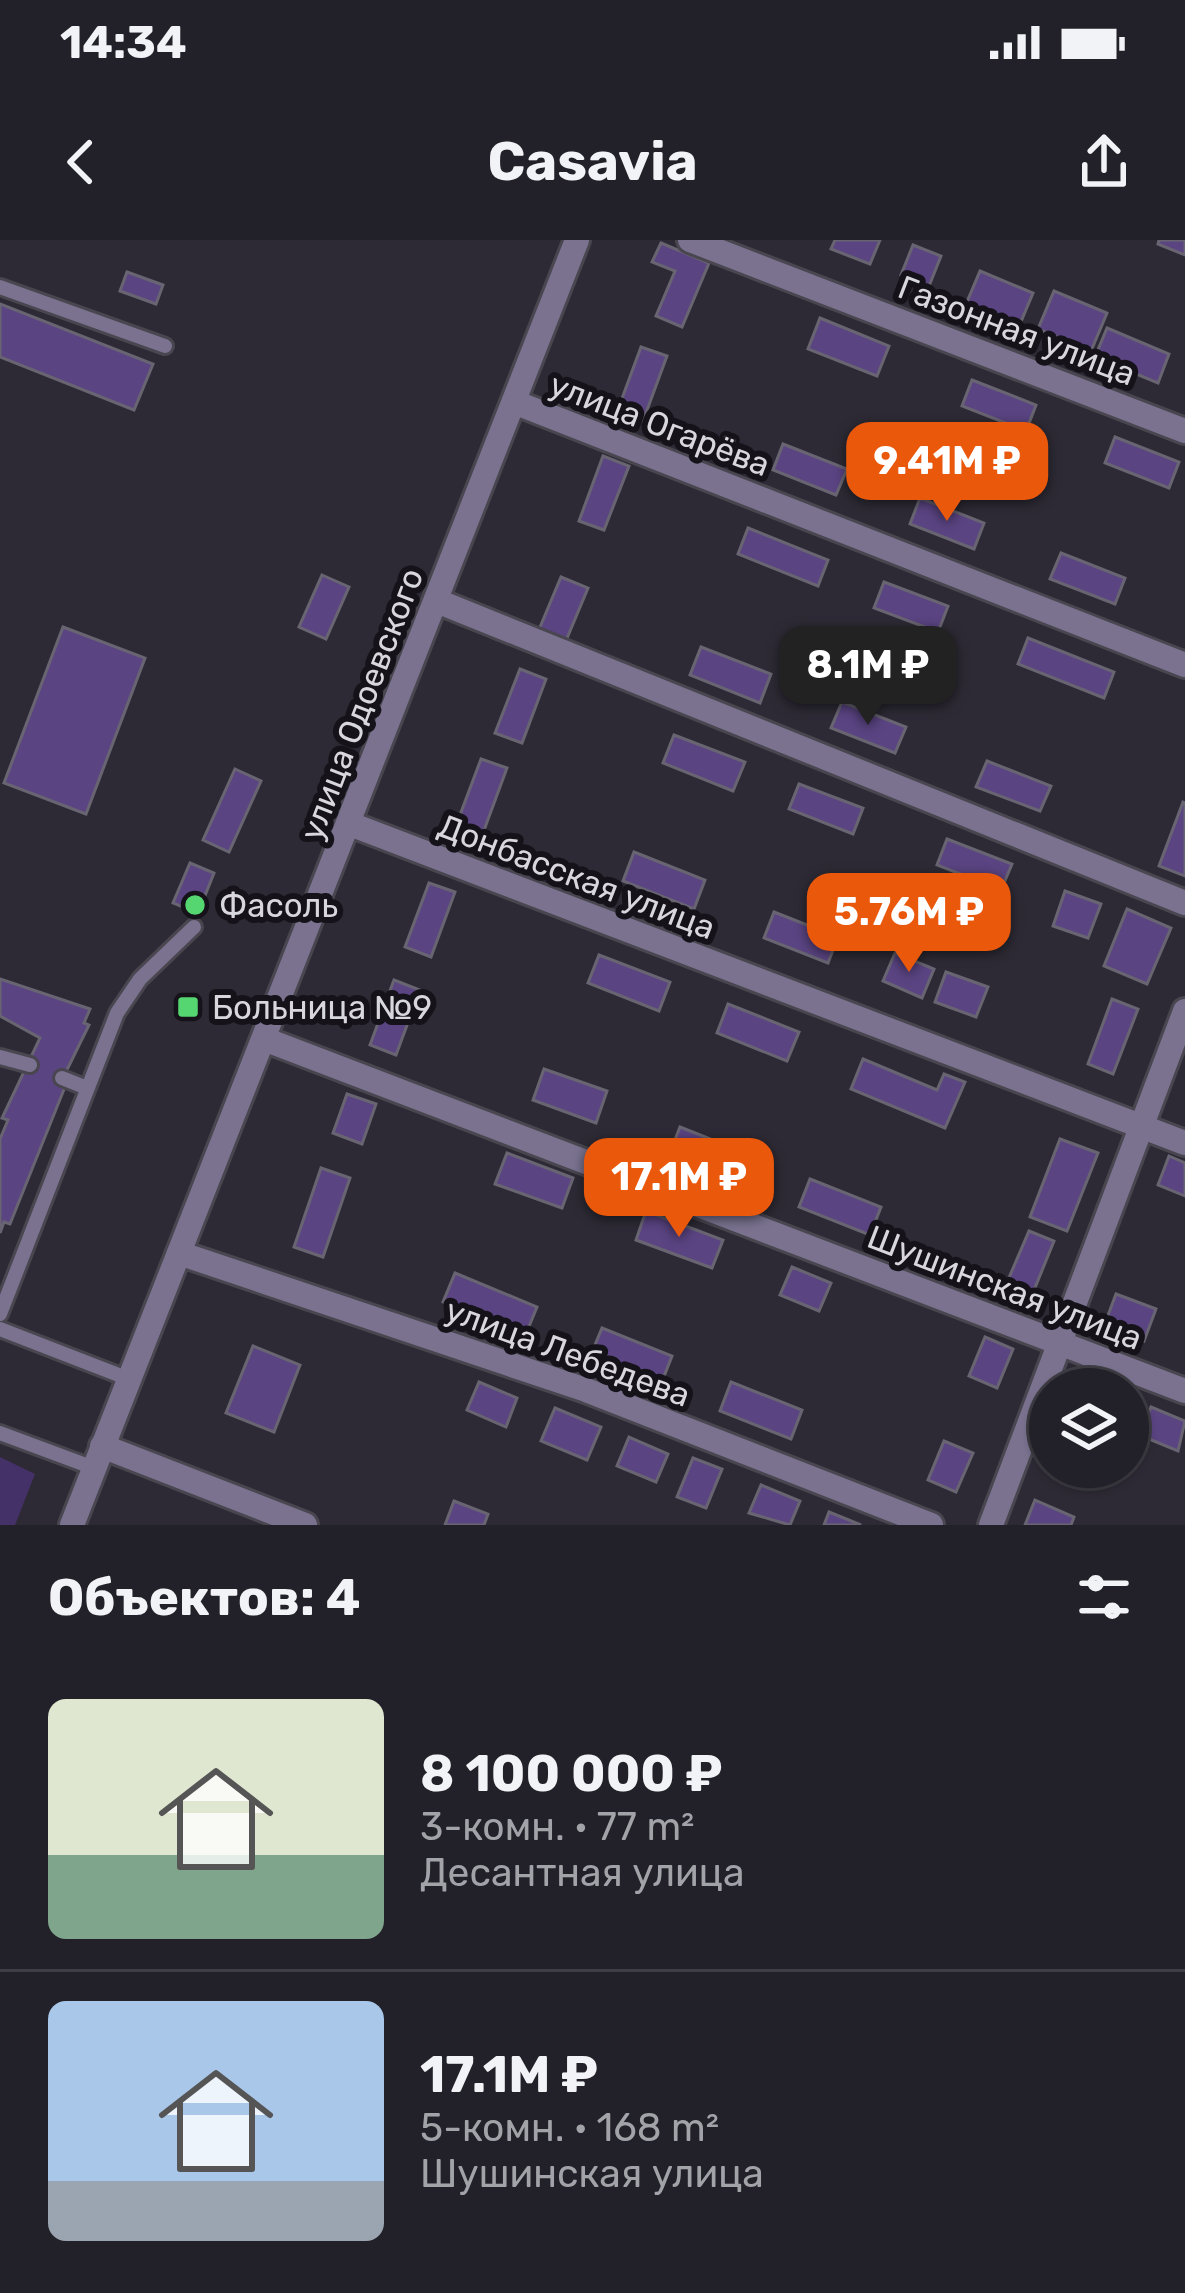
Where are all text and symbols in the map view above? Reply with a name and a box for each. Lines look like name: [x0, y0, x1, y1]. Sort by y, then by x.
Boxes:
text: 14:34: [60, 16, 187, 69]
icon: back: [48, 129, 114, 195]
icon: share: [1071, 129, 1137, 195]
text: Casavia: [487, 130, 698, 194]
street label: Газонная улица: [893, 267, 1141, 394]
street label: улица Огарёва: [544, 365, 775, 484]
pin: 9.41M ₽: [836, 422, 1058, 524]
text: 9.41M ₽: [873, 438, 1021, 484]
street label: улица Одоевского: [292, 563, 431, 846]
pin: 8.1M ₽: [770, 626, 966, 728]
text: 8.1M ₽: [807, 642, 929, 688]
street label: Донбасская улица: [433, 806, 721, 947]
pin: 5.76M ₽: [798, 873, 1020, 975]
place label: Фасоль: [219, 886, 338, 925]
text: 5.76M ₽: [834, 889, 984, 935]
marker: Фасоль: [182, 892, 208, 918]
place label: Больница №9: [212, 988, 432, 1027]
marker: Больница №9: [175, 994, 201, 1020]
pin: 17.1M ₽: [568, 1138, 790, 1240]
text: 17.1M ₽: [611, 1154, 747, 1200]
street label: Шушинская улица: [862, 1217, 1148, 1358]
street label: улица Лебедева: [440, 1290, 695, 1415]
map controls: [1029, 1368, 1149, 1488]
button: layers: [1029, 1368, 1149, 1488]
icon: filters: [1071, 1564, 1137, 1630]
text: Объектов: 4: [48, 1567, 361, 1628]
text: 8 100 000 ₽: [420, 1743, 723, 1804]
icon: home: [144, 1747, 288, 1891]
text: 3-комн. · 77 m²: [420, 1804, 694, 1850]
text: Десантная улица: [420, 1850, 745, 1896]
text: 17.1M ₽: [420, 2044, 598, 2105]
icon: home: [144, 2049, 288, 2193]
text: 5-комн. · 168 m²: [420, 2105, 719, 2151]
text: Шушинская улица: [420, 2151, 764, 2197]

